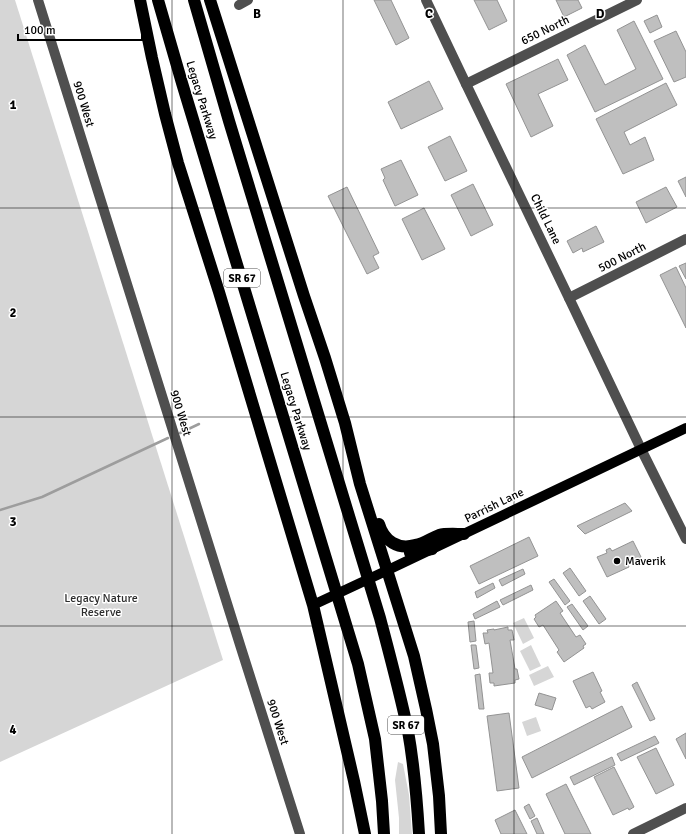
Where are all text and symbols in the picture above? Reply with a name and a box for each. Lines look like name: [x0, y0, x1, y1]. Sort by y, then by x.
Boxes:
text: B: [253, 6, 261, 22]
text: C: [425, 6, 433, 22]
text: D: [596, 6, 605, 22]
street label: 650 North: [519, 12, 572, 49]
scale bar: [18, 16, 142, 42]
text: 100 m: [24, 23, 56, 38]
street label: Legacy Parkway: [182, 59, 221, 142]
street label: 900 West: [69, 79, 98, 129]
text: 1: [9, 97, 17, 113]
street label: Child Lane: [527, 192, 564, 247]
street label: 500 North: [596, 239, 649, 276]
road number: SR 67: [224, 269, 260, 287]
text: 2: [9, 305, 17, 321]
street label: Legacy Parkway: [276, 370, 315, 453]
street label: 900 West: [166, 388, 195, 438]
street label: Parrish Lane: [462, 485, 526, 526]
text: 3: [9, 514, 17, 530]
place label: Maverik: [625, 554, 666, 569]
marker: Maverik: [612, 556, 622, 566]
park label: Legacy Nature Reserve: [64, 591, 138, 620]
street label: 900 West: [263, 697, 292, 747]
road number: SR 67: [388, 716, 424, 734]
text: 4: [9, 722, 17, 738]

